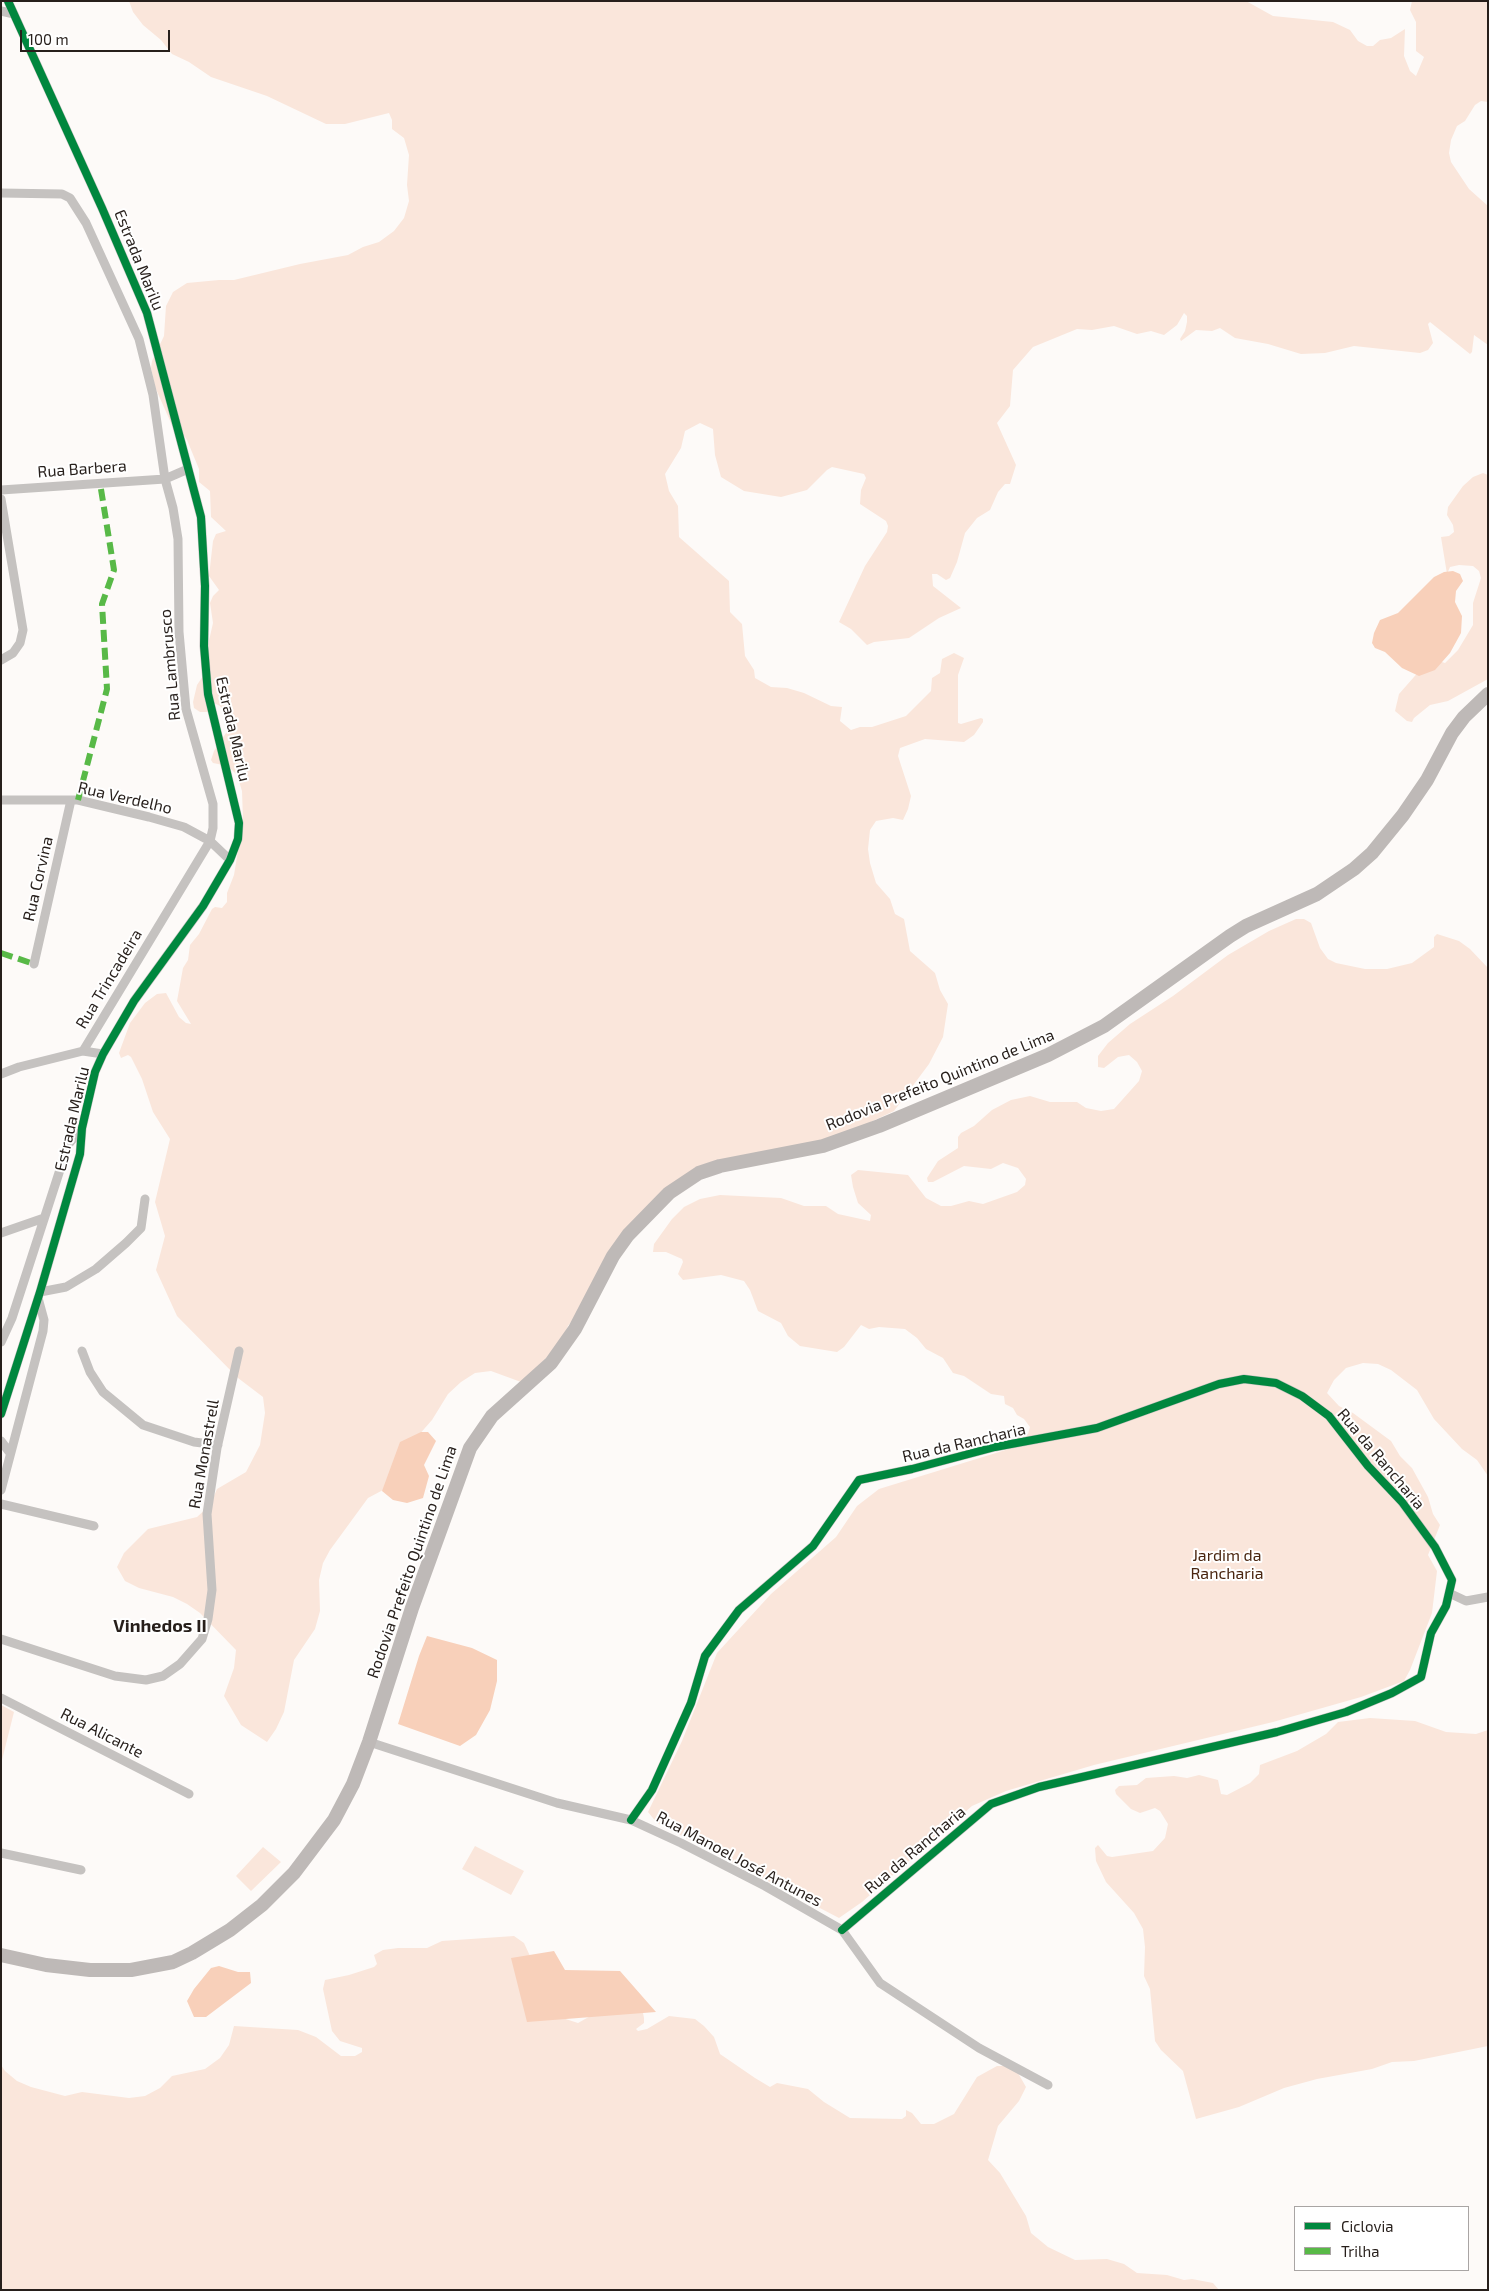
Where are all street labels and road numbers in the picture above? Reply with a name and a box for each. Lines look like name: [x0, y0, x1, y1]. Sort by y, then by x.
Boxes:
street label: Estrada Marilu: [110, 207, 168, 313]
street label: Rua Barbera: [37, 456, 127, 482]
street label: Rua Lambrusco: [156, 608, 184, 722]
street label: Estrada Marilu: [212, 675, 254, 783]
street label: Rua Verdelho: [76, 778, 174, 818]
street label: Rua Corvina: [19, 835, 57, 923]
street label: Rua Trincadeira: [72, 926, 146, 1032]
street label: Rodovia Prefeito Quintino de Lima: [823, 1025, 1057, 1135]
street label: Estrada Marilu: [51, 1065, 93, 1173]
street label: Rua Monastrell: [185, 1398, 223, 1510]
street label: Rua da Rancharia: [1333, 1405, 1429, 1513]
street label: Rua da Rancharia: [900, 1419, 1028, 1467]
street label: Rodovia Prefeito Quintino de Lima: [363, 1443, 461, 1681]
street label: Rua Alicante: [57, 1704, 147, 1762]
street label: Rua da Rancharia: [861, 1802, 969, 1898]
street label: Rua Manoel José Antunes: [653, 1807, 825, 1911]

